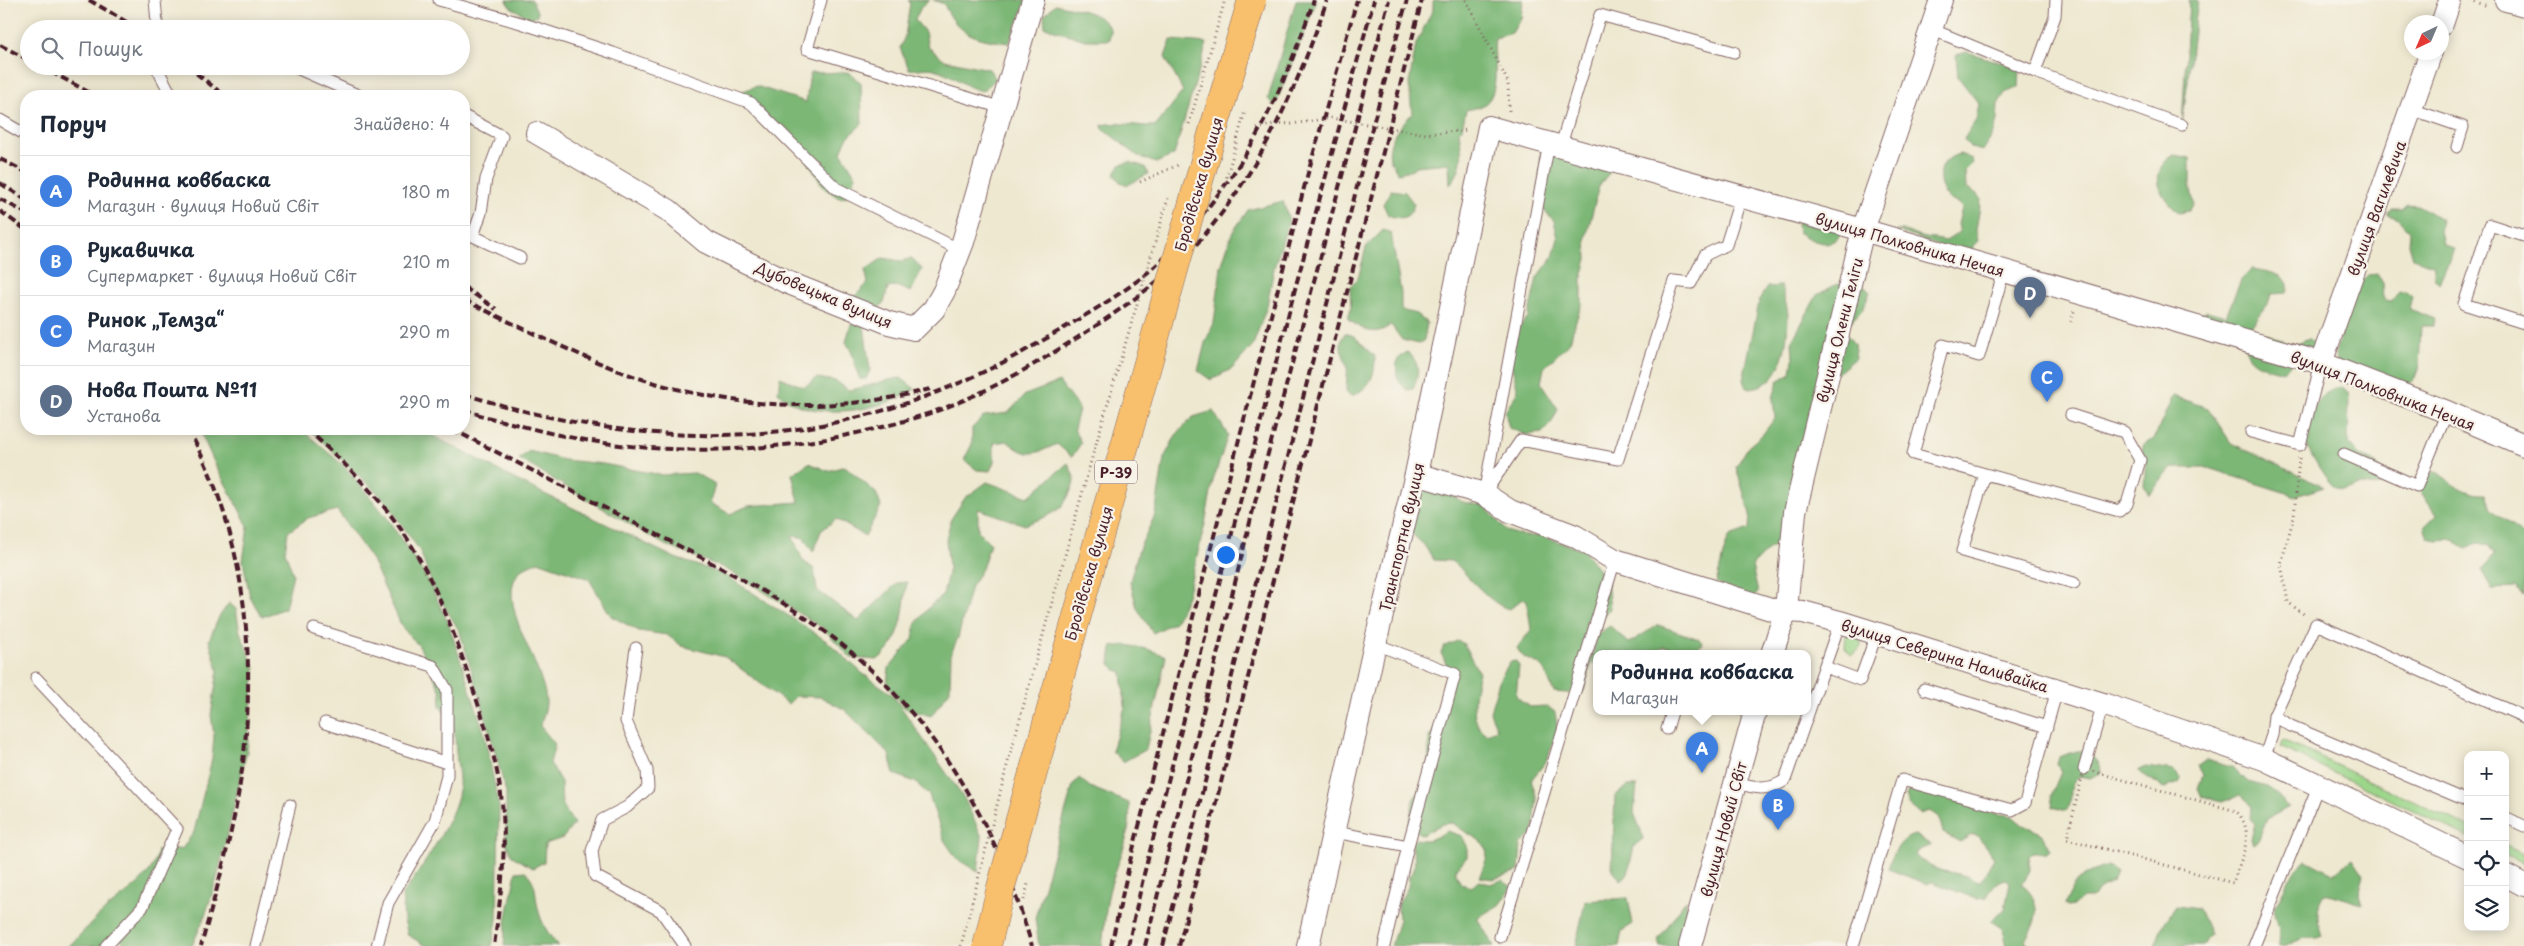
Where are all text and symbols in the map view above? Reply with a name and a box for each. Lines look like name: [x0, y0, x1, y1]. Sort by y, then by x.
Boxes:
north arrow: [2404, 15, 2449, 60]
search box: [20, 20, 470, 75]
icon: search: [38, 34, 66, 62]
text: Пошук: [78, 34, 143, 62]
text: Поруч: [40, 107, 107, 139]
text: Знайдено: 4: [354, 111, 450, 135]
street label: Бродівська вулиця: [1168, 114, 1228, 254]
street label: вулиця Вагилевича: [2341, 137, 2411, 279]
text: Родинна ковбаска: [87, 165, 271, 193]
text: A: [50, 179, 62, 203]
text: 180 m: [402, 179, 450, 203]
text: Магазин · вулиця Новий Світ: [87, 193, 319, 217]
street label: вулиця Полковника Нечая: [1813, 206, 2007, 282]
text: Рукавичка: [87, 235, 195, 263]
text: B: [51, 249, 61, 273]
text: 210 m: [402, 249, 450, 273]
street label: Дубовецька вулиця: [751, 254, 896, 333]
street label: вулиця Олени Теліги: [1810, 255, 1868, 405]
text: Супермаркет · вулиця Новий Світ: [87, 263, 357, 287]
pin: D: [2014, 277, 2046, 318]
text: Ринок „Темза“: [87, 305, 224, 333]
text: C: [50, 319, 62, 343]
text: 290 m: [399, 319, 450, 343]
text: Магазин: [87, 333, 156, 357]
street label: вулиця Полковника Нечая: [2288, 344, 2478, 436]
pin: C: [2031, 361, 2063, 402]
text: Нова Пошта №11: [87, 375, 257, 403]
text: D: [50, 389, 62, 413]
text: 290 m: [399, 389, 450, 413]
text: Установа: [87, 403, 160, 427]
street label: Транспортна вулиця: [1373, 460, 1429, 614]
road number: Р-39: [1095, 461, 1137, 484]
street label: Бродівська вулиця: [1058, 503, 1118, 643]
your location: [1213, 542, 1239, 568]
street label: вулиця Северина Наливайка: [1839, 613, 2052, 698]
popup: [1593, 650, 1811, 715]
text: Родинна ковбаска: [1610, 657, 1794, 685]
text: Магазин: [1610, 685, 1679, 709]
pin: A: [1686, 732, 1718, 773]
map controls: [2464, 751, 2509, 931]
button: +: [2464, 751, 2509, 796]
street label: вулиця Новий Світ: [1694, 758, 1752, 899]
pin: B: [1762, 789, 1794, 830]
button: −: [2464, 796, 2509, 841]
button: locate: [2464, 841, 2509, 886]
button: layers: [2464, 886, 2509, 931]

